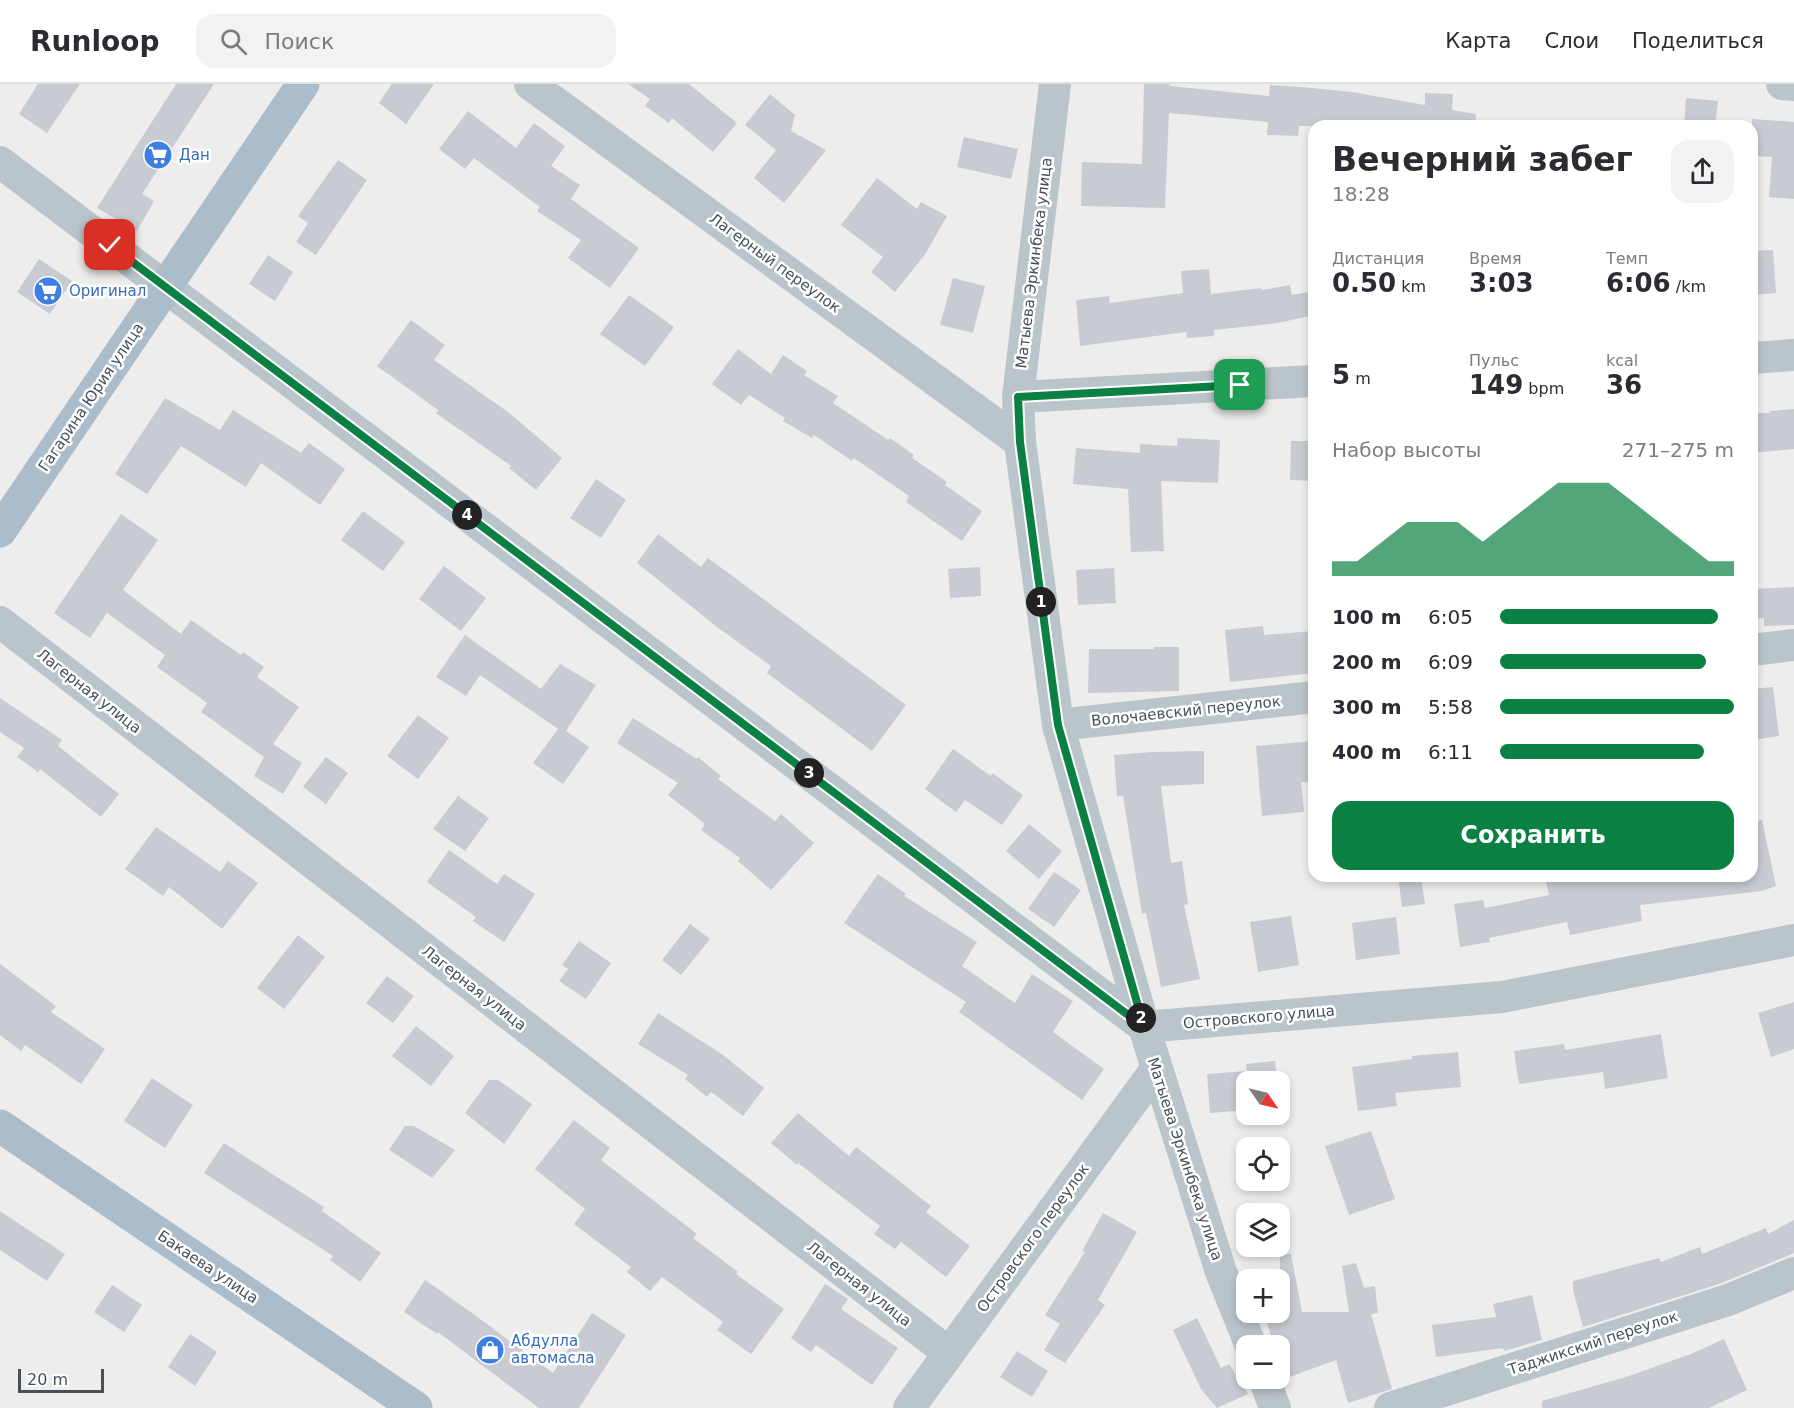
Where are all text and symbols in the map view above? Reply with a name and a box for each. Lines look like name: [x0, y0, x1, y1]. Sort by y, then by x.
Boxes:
search box: [196, 14, 616, 68]
text: Runloop: [30, 25, 160, 58]
icon: search: [217, 25, 250, 58]
text: Поиск: [265, 29, 334, 54]
text: Карта: [1445, 29, 1511, 53]
text: Слои: [1544, 29, 1599, 53]
text: Поделиться: [1632, 29, 1764, 53]
supermarket icon: Дан: [142, 139, 174, 171]
text: Вечерний забег: [1332, 140, 1633, 179]
button: share: [1671, 140, 1734, 203]
place label: Дан: [179, 146, 210, 164]
street label: Матыева Эркинбека улица: [1012, 156, 1056, 370]
text: 18:28: [1332, 182, 1390, 206]
street label: Лагерный переулок: [706, 209, 844, 317]
pin: [84, 219, 135, 270]
icon: check: [93, 228, 126, 261]
text: Дистанция: [1332, 249, 1424, 268]
text: Время: [1469, 249, 1522, 268]
text: Темп: [1606, 249, 1648, 268]
text: 0.50: [1332, 268, 1396, 298]
text: 3:03: [1469, 268, 1534, 298]
text: 6:06: [1606, 268, 1671, 298]
supermarket icon: Оригинал: [32, 275, 64, 307]
text: km: [1396, 277, 1426, 296]
text: /km: [1671, 277, 1706, 296]
place label: Оригинал: [69, 282, 146, 300]
street label: Гагарина Юрия улица: [35, 319, 147, 475]
text: Пульс: [1469, 351, 1519, 370]
text: kcal: [1606, 351, 1638, 370]
pin: [1214, 359, 1265, 410]
text: 5: [1332, 360, 1350, 390]
icon: arrive: [1223, 368, 1256, 401]
text: m: [1350, 369, 1371, 388]
text: 149: [1469, 370, 1523, 400]
text: 36: [1606, 370, 1642, 400]
text: bpm: [1523, 379, 1564, 398]
text: Набор высоты: [1332, 438, 1481, 462]
text: 271–275 m: [1622, 438, 1734, 462]
pin: 4: [452, 500, 482, 530]
text: 4: [461, 505, 473, 524]
pin: 1: [1026, 587, 1056, 617]
text: 1: [1035, 592, 1047, 611]
text: 100 m: [1332, 605, 1402, 629]
text: 6:05: [1428, 605, 1473, 629]
street label: Лагерная улица: [33, 645, 145, 737]
text: 200 m: [1332, 650, 1402, 674]
text: 6:09: [1428, 650, 1473, 674]
street label: Волочаевский переулок: [1090, 692, 1282, 730]
text: 300 m: [1332, 695, 1402, 719]
text: 5:58: [1428, 695, 1473, 719]
text: 400 m: [1332, 740, 1402, 764]
text: 6:11: [1428, 740, 1473, 764]
pin: 3: [794, 758, 824, 788]
text: 3: [803, 763, 815, 782]
button: Сохранить: [1332, 801, 1734, 870]
street label: Лагерная улица: [418, 942, 530, 1034]
street label: Островского улица: [1182, 1001, 1336, 1033]
pin: 2: [1126, 1003, 1156, 1033]
text: 2: [1135, 1008, 1147, 1027]
street label: Матыева Эркинбека улица: [1144, 1055, 1226, 1263]
north arrow: [1236, 1071, 1290, 1125]
map controls: [1236, 1071, 1290, 1389]
button: locate: [1236, 1137, 1290, 1191]
street label: Островского переулок: [973, 1160, 1093, 1316]
button: layers: [1236, 1203, 1290, 1257]
street label: Бакаева улица: [154, 1227, 262, 1307]
street label: Лагерная улица: [803, 1238, 915, 1330]
button: +: [1236, 1269, 1290, 1323]
street label: Таджикский переулок: [1505, 1307, 1680, 1379]
place label: Абдулла автомасла: [511, 1332, 594, 1367]
shop icon: Абдулла автомасла: [474, 1334, 506, 1366]
button: −: [1236, 1335, 1290, 1389]
scale bar: [18, 1366, 104, 1394]
text: 20 m: [27, 1370, 68, 1389]

